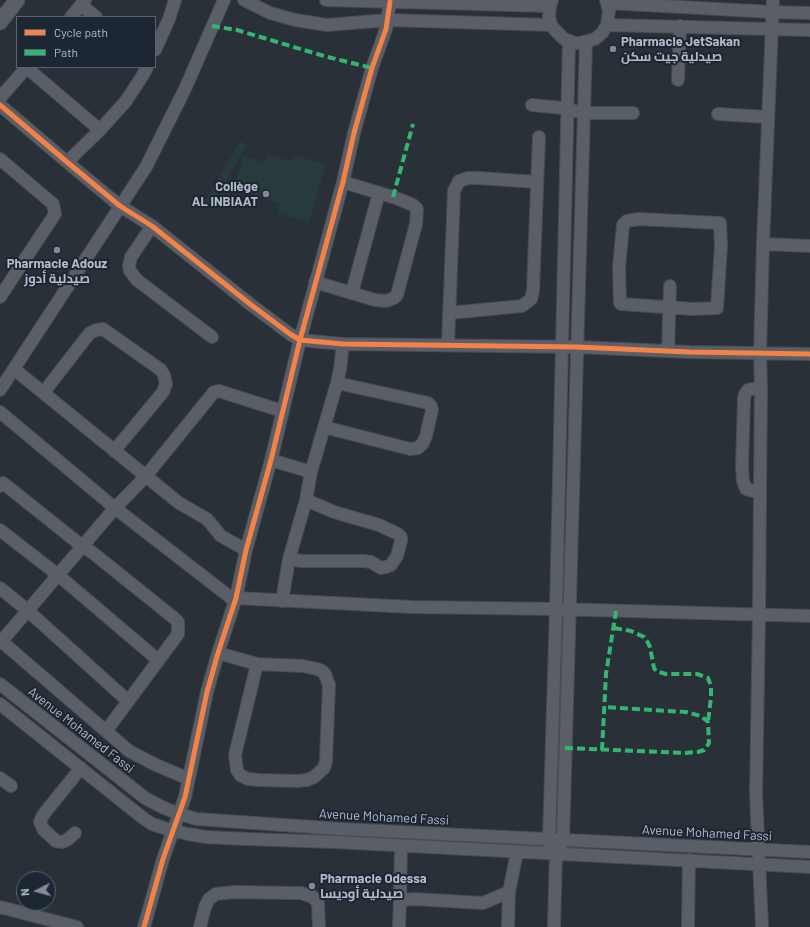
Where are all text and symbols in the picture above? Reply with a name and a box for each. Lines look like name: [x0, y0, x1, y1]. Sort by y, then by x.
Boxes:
legend: [16, 16, 156, 68]
text: Cycle path: [54, 25, 108, 39]
place label: Pharmacie JetSakan صيدلية جيت سكن: [621, 34, 740, 65]
marker: Pharmacie JetSakan صيدلية جيت سكن: [608, 44, 618, 54]
text: Path: [54, 45, 78, 59]
place label: Collège AL INBIAAT: [192, 179, 258, 210]
marker: Collège AL INBIAAT: [261, 189, 271, 199]
marker: Pharmacie Adouz صيدلية أدوز: [52, 245, 62, 255]
place label: Pharmacie Adouz صيدلية أدوز: [7, 256, 107, 287]
street label: Avenue Mohamed Fassi: [25, 684, 137, 776]
street label: Avenue Mohamed Fassi: [318, 806, 450, 828]
street label: Avenue Mohamed Fassi: [641, 822, 773, 844]
north arrow: [16, 871, 56, 911]
place label: Pharmacie Odessa صيدلية أوديسا: [320, 871, 427, 902]
marker: Pharmacie Odessa صيدلية أوديسا: [307, 881, 317, 891]
text: N: [18, 888, 31, 897]

